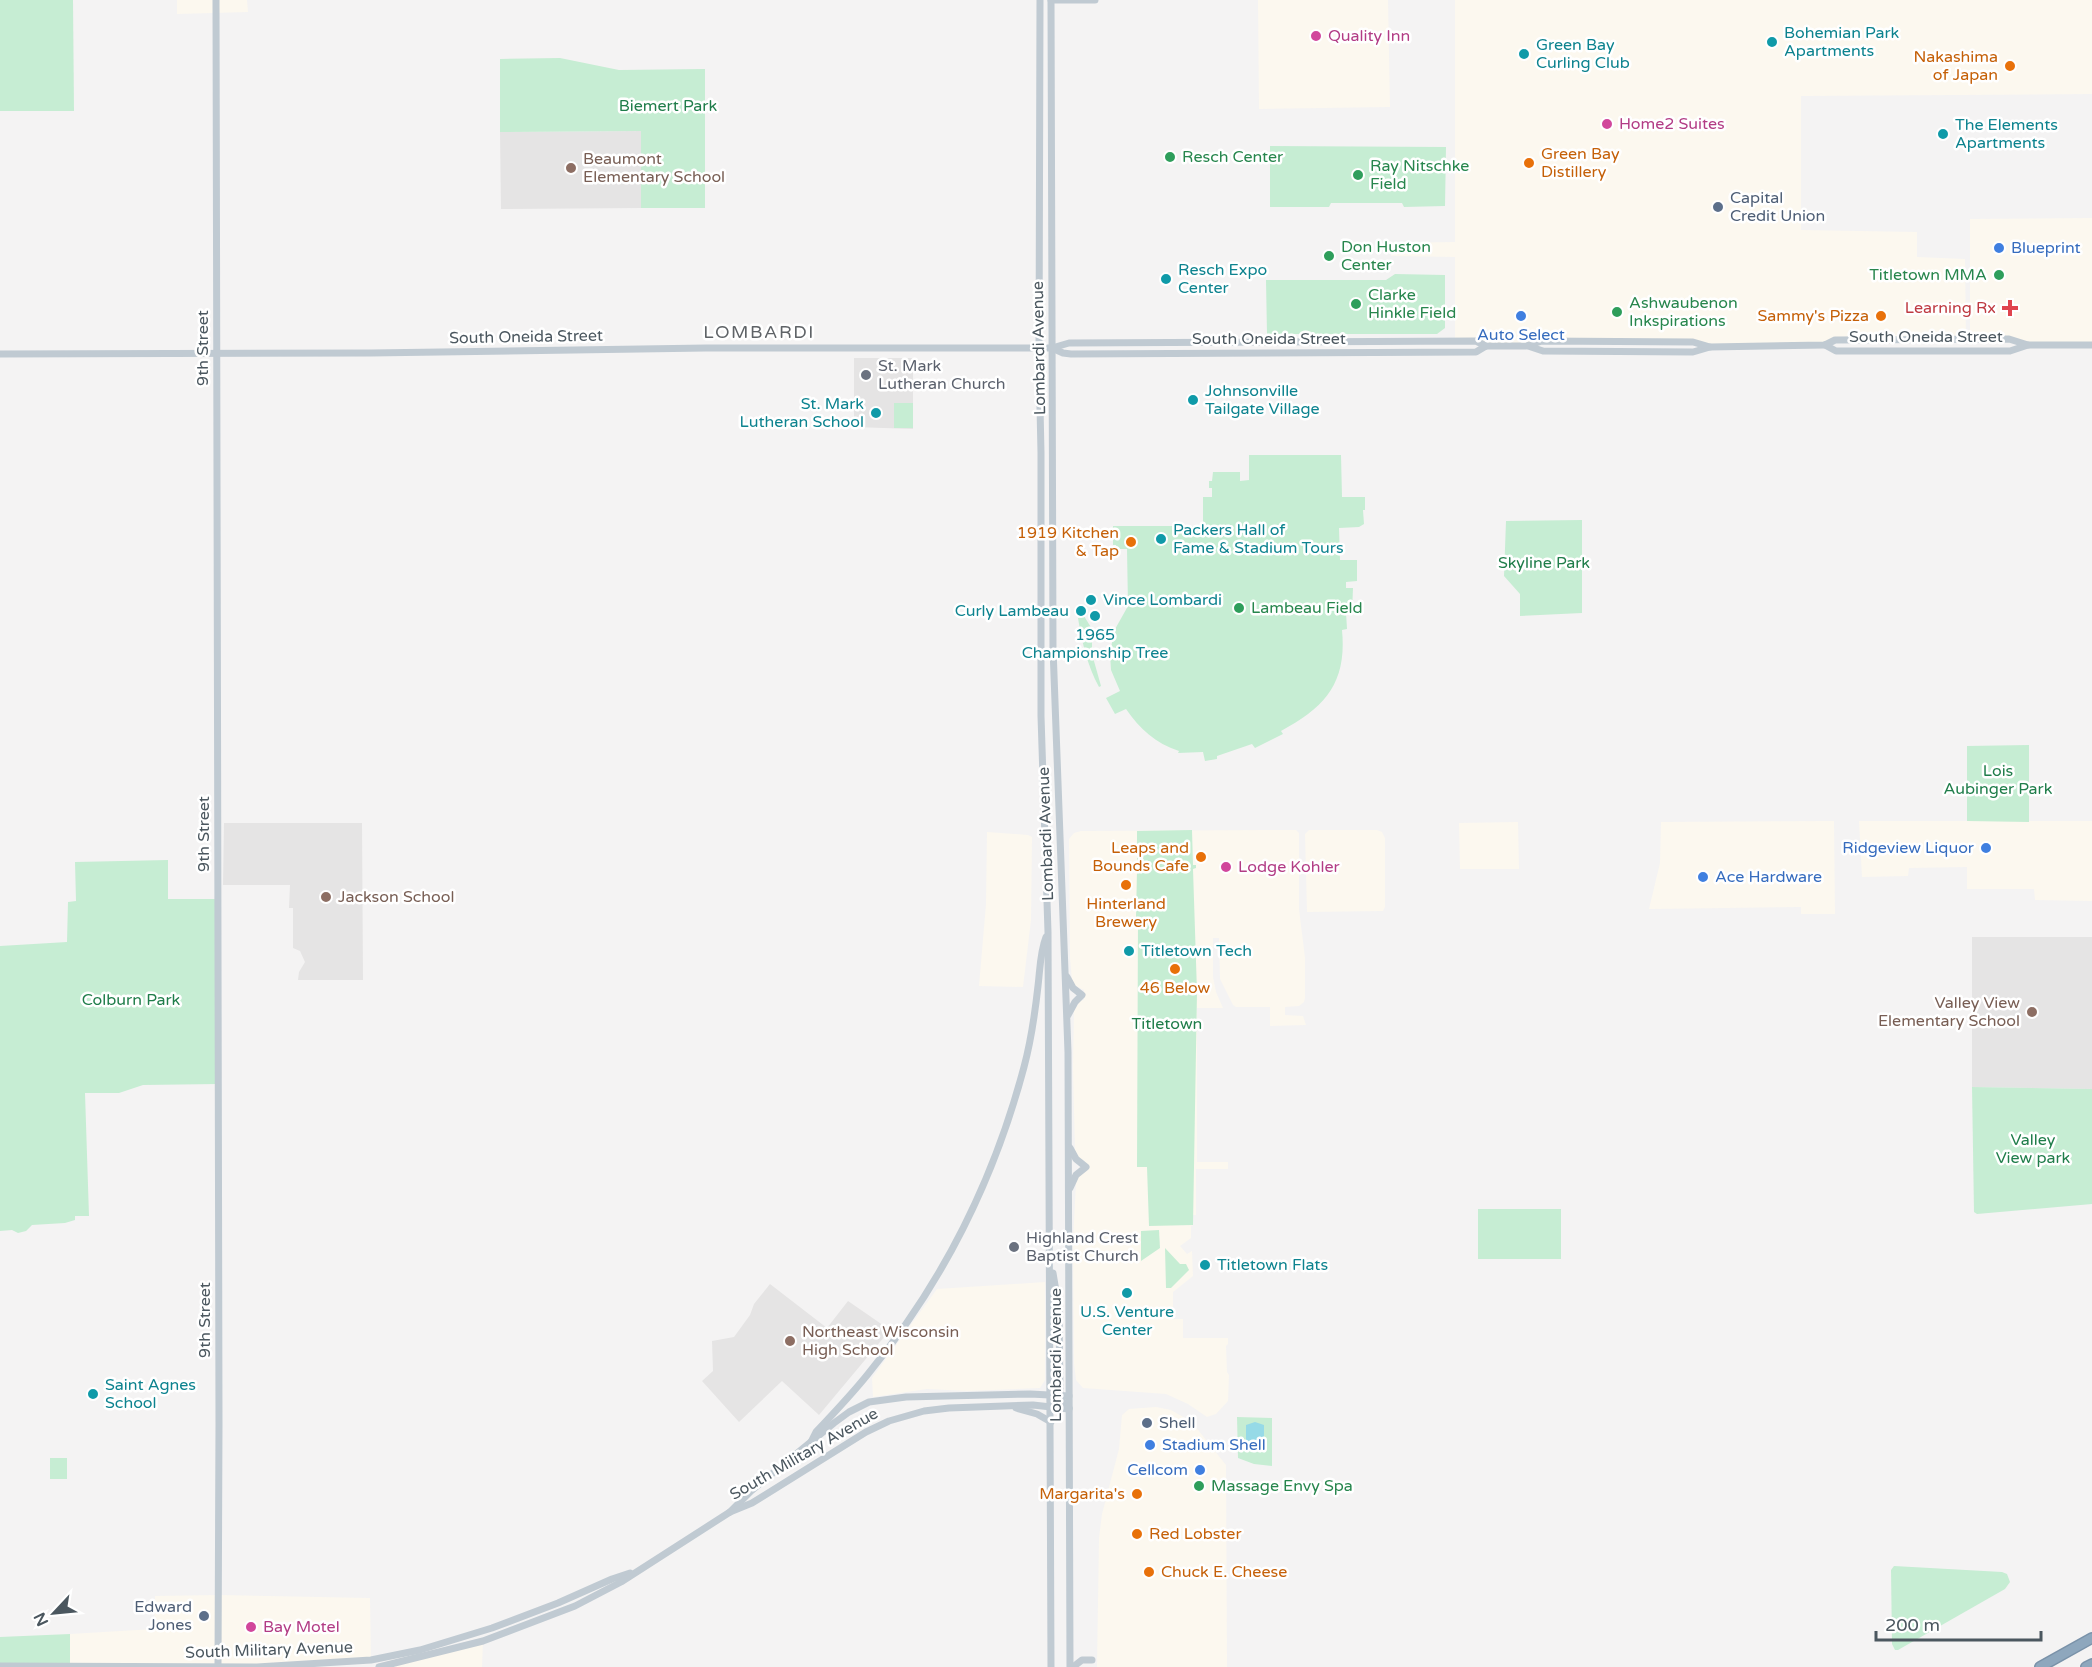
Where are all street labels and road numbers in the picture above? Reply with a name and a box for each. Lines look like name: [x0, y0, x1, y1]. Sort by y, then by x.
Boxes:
street label: Lombardi Avenue: [1028, 281, 1050, 415]
street label: 9th Street: [193, 310, 213, 386]
street label: South Oneida Street: [449, 326, 603, 348]
street label: South Oneida Street: [1849, 327, 2003, 347]
street label: South Oneida Street: [1192, 329, 1346, 349]
street label: Lombardi Avenue: [1034, 767, 1058, 901]
street label: 9th Street: [194, 796, 214, 872]
street label: 9th Street: [195, 1282, 215, 1358]
street label: Lombardi Avenue: [1046, 1288, 1066, 1422]
street label: South Military Avenue: [726, 1403, 882, 1505]
street label: South Military Avenue: [185, 1637, 353, 1663]

